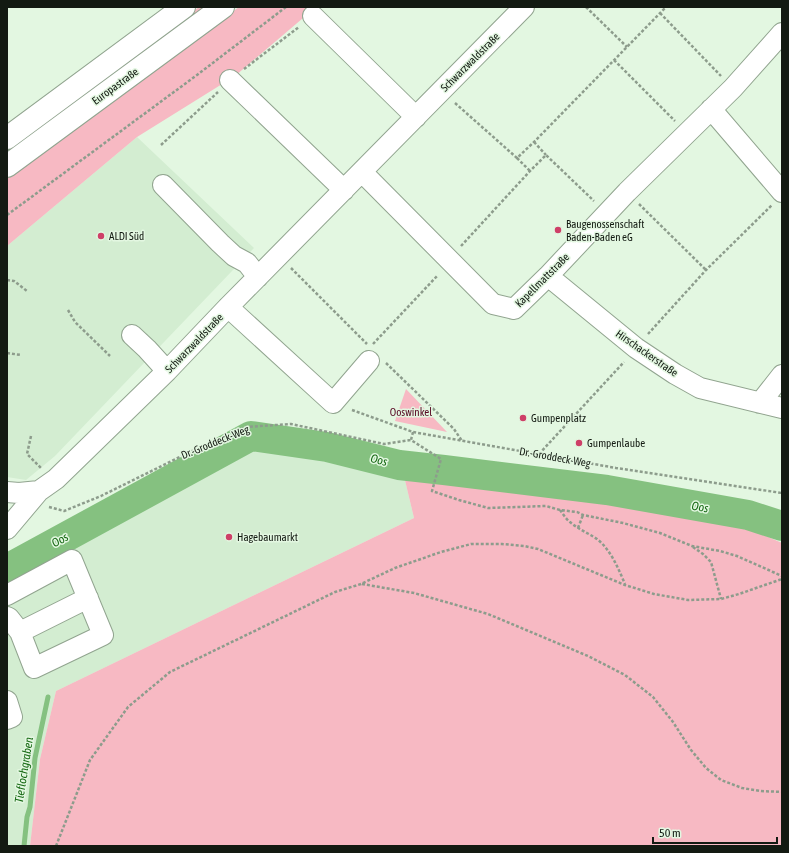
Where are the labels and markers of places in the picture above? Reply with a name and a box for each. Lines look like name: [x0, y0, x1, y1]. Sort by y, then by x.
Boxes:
place label: Baugenossenschaft Baden-Baden eG: [566, 218, 644, 243]
marker: Baugenossenschaft Baden-Baden eG: [553, 225, 563, 235]
place label: ALDI Süd: [109, 230, 144, 242]
marker: ALDI Süd: [96, 231, 106, 241]
place label: Gumpenplatz: [531, 412, 586, 424]
marker: Gumpenplatz: [518, 413, 528, 423]
place label: Gumpenlaube: [587, 437, 645, 449]
marker: Gumpenlaube: [574, 438, 584, 448]
place label: Hagebaumarkt: [237, 531, 298, 543]
marker: Hagebaumarkt: [224, 532, 234, 542]

